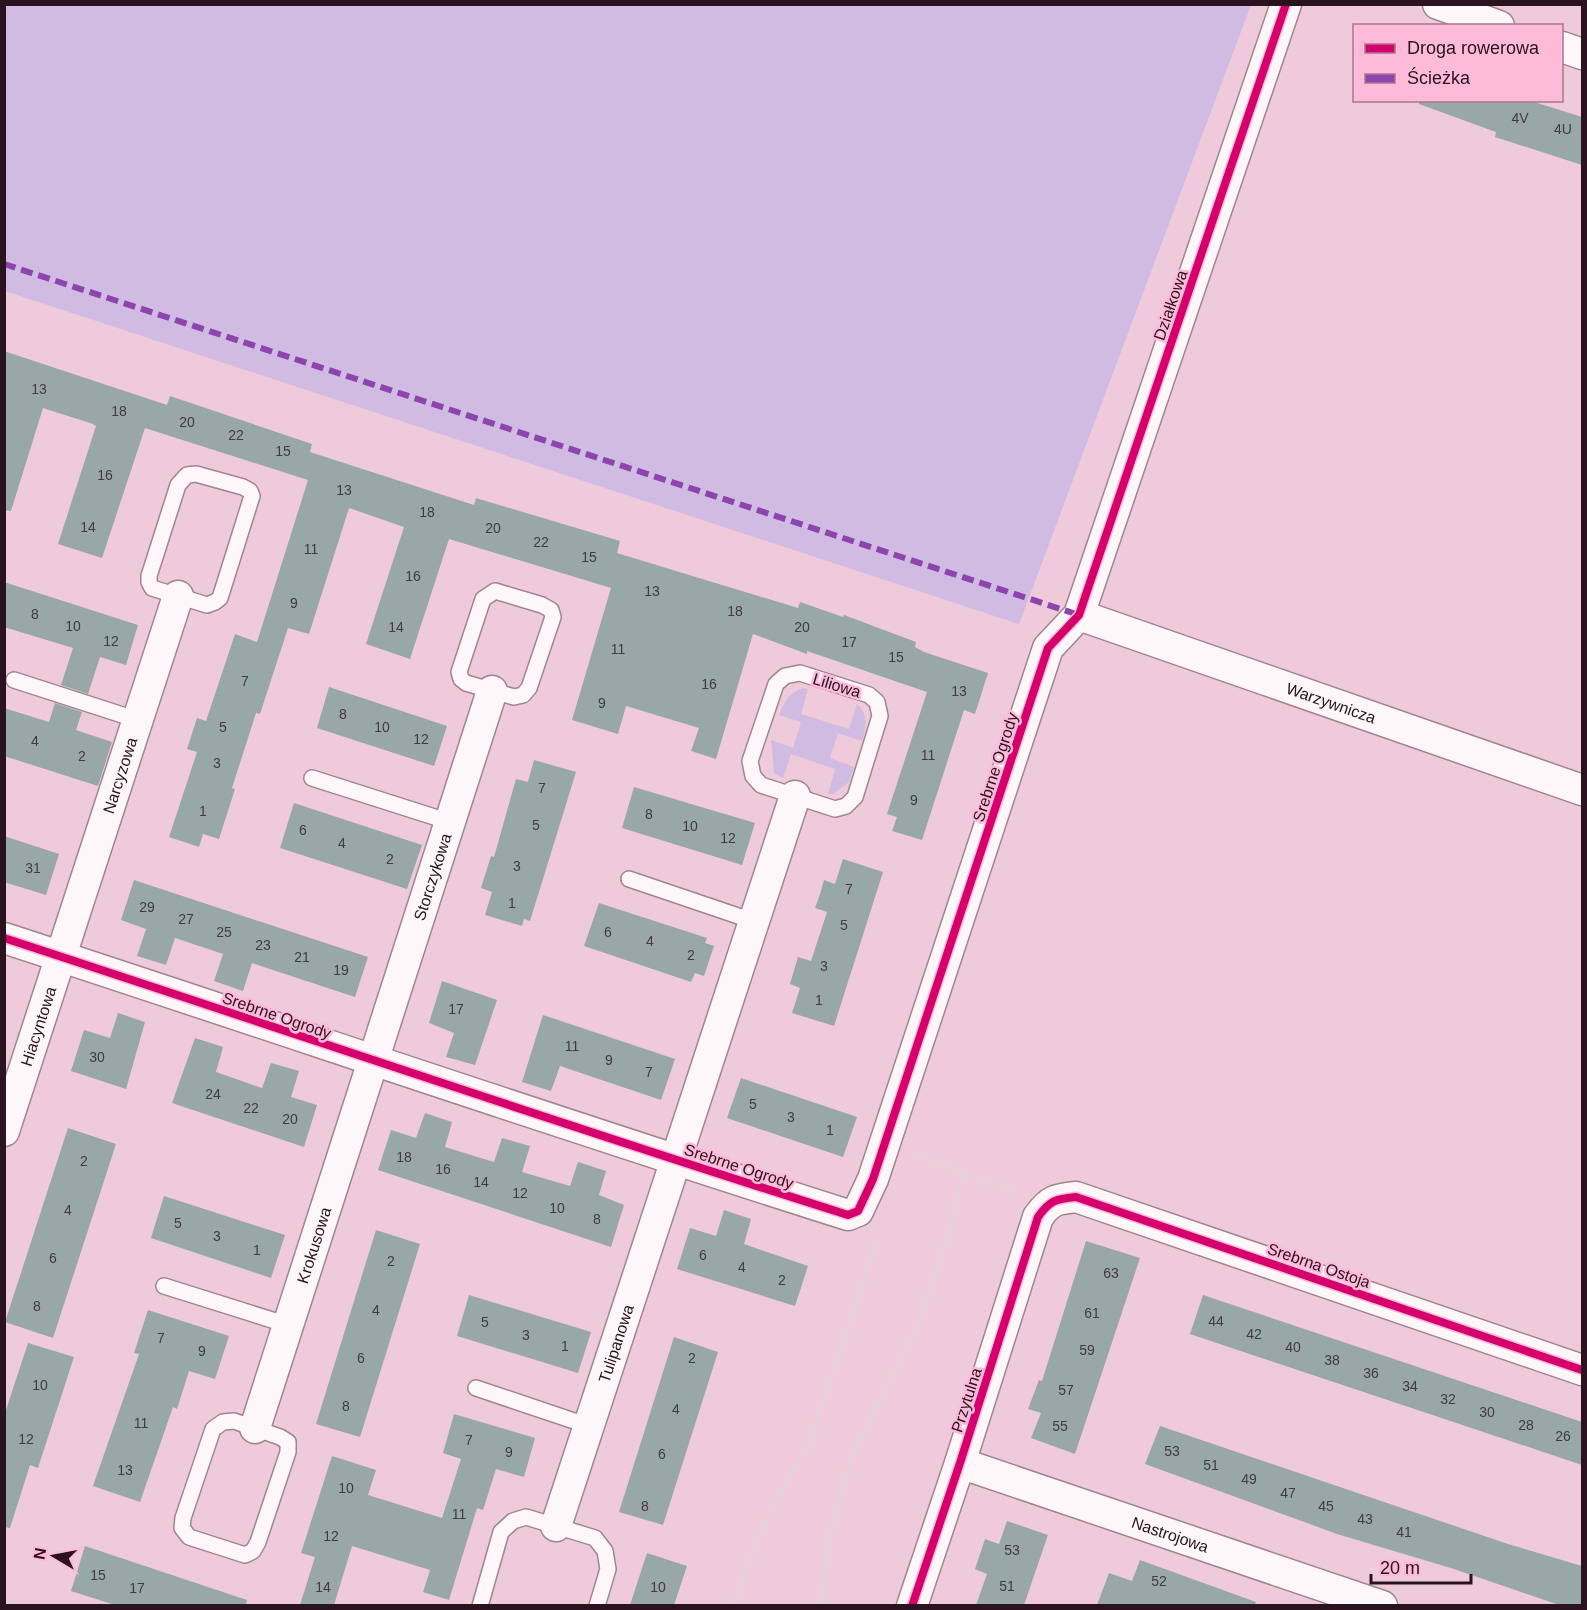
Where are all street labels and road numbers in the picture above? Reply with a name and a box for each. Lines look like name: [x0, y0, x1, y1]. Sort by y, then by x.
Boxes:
street label: Działkowa: [1151, 268, 1190, 342]
street label: Liliowa: [811, 670, 863, 701]
street label: Warzywnicza: [1284, 680, 1378, 727]
street label: Srebrne Ogrody: [970, 710, 1021, 824]
street label: Narcyzowa: [100, 735, 141, 816]
street label: Storczykowa: [411, 831, 455, 923]
street label: Hiacyntowa: [18, 984, 59, 1069]
street label: Srebrne Ogrody: [220, 989, 333, 1042]
street label: Srebrne Ogrody: [682, 1141, 796, 1192]
street label: Krokusowa: [294, 1205, 334, 1286]
street label: Srebrna Ostoja: [1265, 1240, 1373, 1291]
street label: Tulipanowa: [595, 1302, 637, 1385]
street label: Przytulna: [948, 1366, 985, 1435]
street label: Nastrojowa: [1129, 1514, 1211, 1556]

